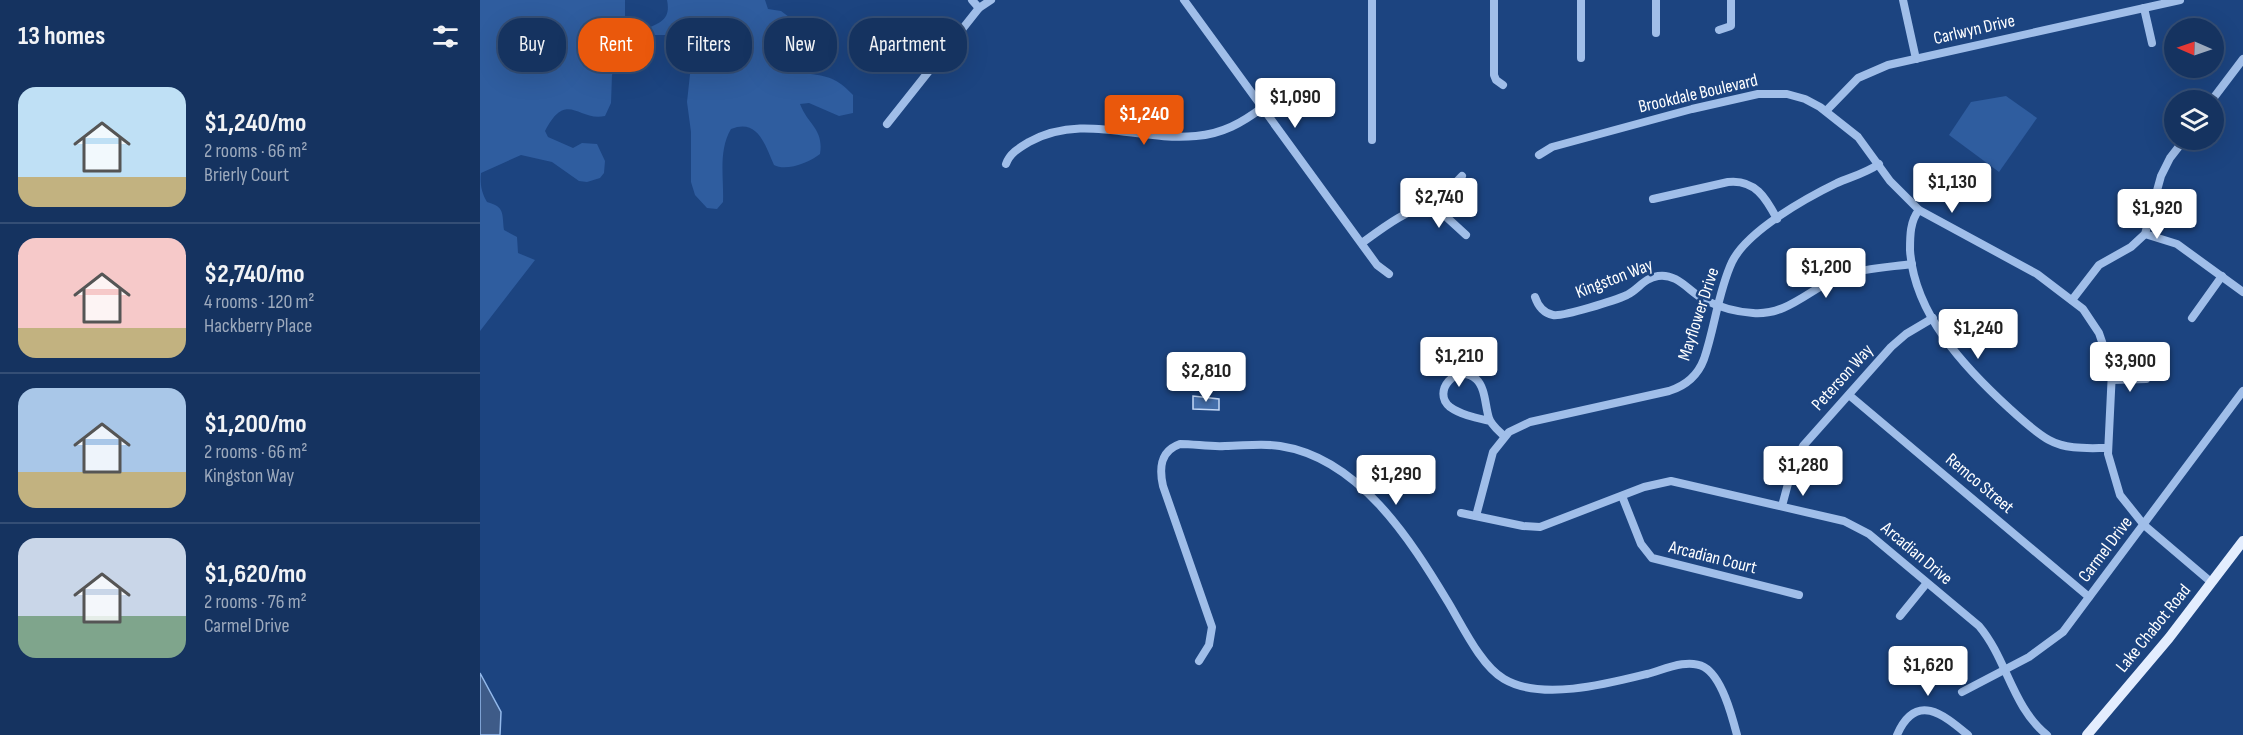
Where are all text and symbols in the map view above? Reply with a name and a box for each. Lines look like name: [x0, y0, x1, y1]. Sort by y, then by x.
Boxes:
street label: Carlwyn Drive: [1931, 10, 2017, 49]
chip: Buy: [498, 18, 566, 72]
chip: Rent: [578, 18, 654, 72]
chip: Filters: [666, 18, 752, 72]
chip: New: [764, 18, 837, 72]
chip: Apartment: [849, 18, 967, 72]
north arrow: [2164, 18, 2224, 78]
map controls: [2164, 18, 2224, 150]
icon: filters: [429, 20, 462, 53]
text: 13 homes: [18, 21, 105, 52]
street label: Brookdale Boulevard: [1636, 70, 1760, 117]
pin: $1,090: [1246, 78, 1344, 129]
text: $1,090: [1269, 85, 1321, 109]
button: layers: [2164, 90, 2224, 150]
pin: $1,240: [1095, 95, 1193, 146]
text: $1,240: [1119, 102, 1169, 126]
text: $1,240/mo: [204, 108, 306, 139]
icon: home: [66, 111, 138, 183]
text: 2 rooms · 66 m²: [204, 139, 308, 163]
text: Brierly Court: [204, 163, 289, 187]
pin: $1,130: [1903, 163, 2001, 214]
text: $1,130: [1927, 170, 1977, 194]
pin: $2,740: [1390, 178, 1488, 229]
text: $2,740: [1414, 185, 1464, 209]
pin: $1,920: [2108, 189, 2206, 240]
text: $1,920: [2132, 196, 2182, 220]
pin: $1,200: [1777, 248, 1875, 299]
street label: Kingston Way: [1572, 254, 1656, 303]
text: $1,200: [1801, 255, 1851, 279]
text: $2,740/mo: [204, 259, 305, 290]
icon: home: [66, 262, 138, 334]
street label: Mayflower Drive: [1674, 265, 1723, 363]
text: 4 rooms · 120 m²: [204, 290, 315, 314]
pin: $1,240: [1929, 309, 2027, 360]
text: Hackberry Place: [204, 314, 312, 338]
text: $1,240: [1953, 316, 2003, 340]
pin: $1,210: [1410, 337, 1508, 388]
street label: Peterson Way: [1807, 340, 1878, 415]
pin: $3,900: [2081, 342, 2179, 393]
text: $1,210: [1434, 344, 1484, 368]
text: $3,900: [2104, 349, 2156, 373]
pin: $2,810: [1157, 352, 1255, 403]
text: $2,810: [1181, 359, 1231, 383]
text: $1,200/mo: [204, 409, 307, 440]
icon: home: [66, 412, 138, 484]
text: 2 rooms · 66 m²: [204, 440, 308, 464]
pin: $1,280: [1754, 446, 1852, 497]
street label: Remco Street: [1941, 449, 2018, 518]
text: $1,280: [1778, 453, 1828, 477]
pin: $1,290: [1347, 455, 1445, 506]
text: $1,290: [1371, 462, 1421, 486]
text: Kingston Way: [204, 464, 294, 488]
street label: Carmel Drive: [2074, 512, 2137, 586]
street label: Arcadian Drive: [1876, 517, 1957, 589]
street label: Arcadian Court: [1666, 536, 1759, 579]
text: $1,620/mo: [204, 559, 307, 590]
icon: home: [66, 562, 138, 634]
street label: Lake Chabot Road: [2112, 580, 2195, 676]
text: 2 rooms · 76 m²: [204, 590, 307, 614]
text: Carmel Drive: [204, 614, 290, 638]
pin: $1,620: [1879, 646, 1977, 697]
text: $1,620: [1903, 653, 1953, 677]

